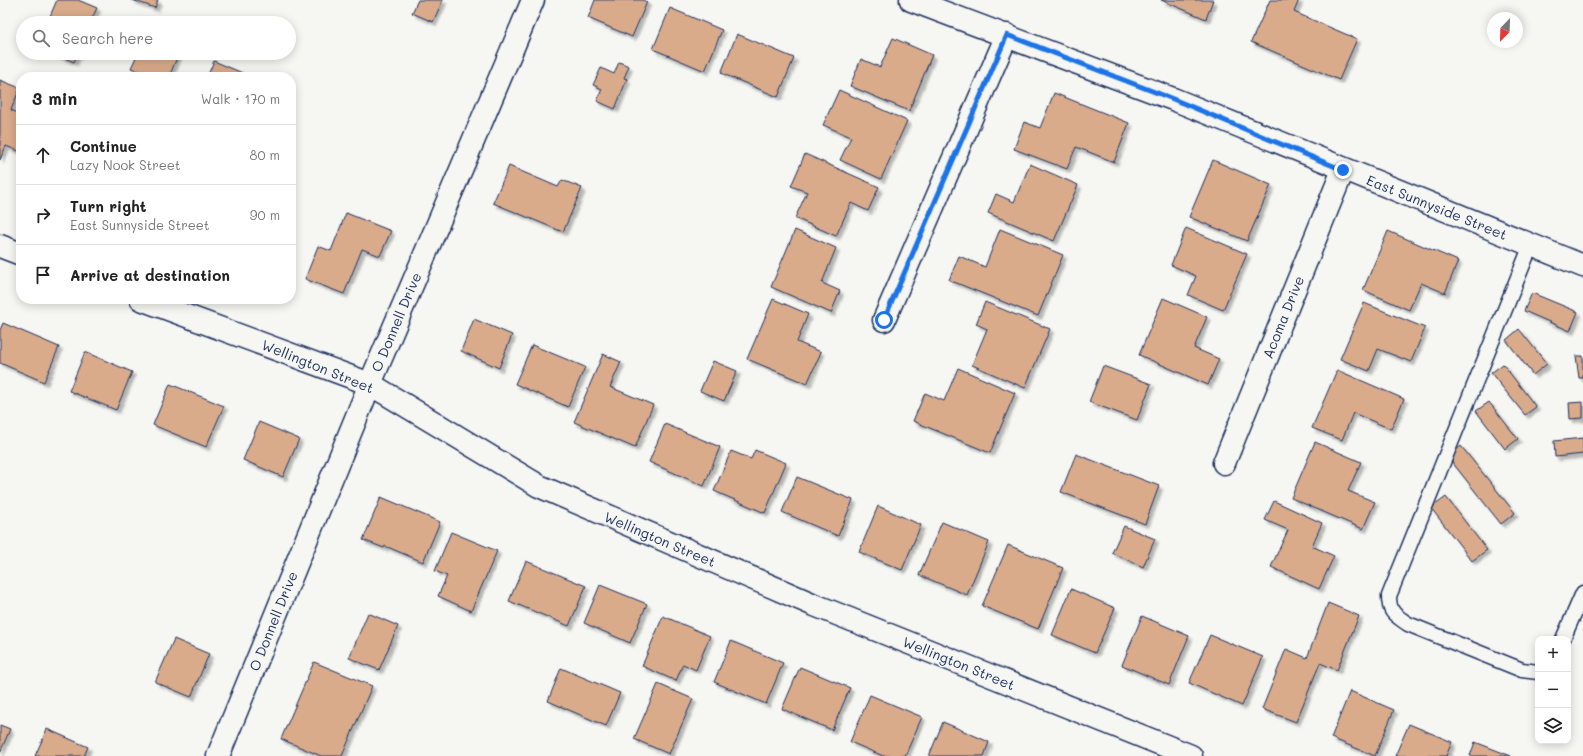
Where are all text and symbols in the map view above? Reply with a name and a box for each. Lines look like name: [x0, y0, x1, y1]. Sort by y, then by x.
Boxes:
north arrow: [1487, 12, 1523, 48]
search box: [16, 16, 296, 60]
icon: search: [30, 27, 52, 49]
text: Search here: [62, 28, 153, 48]
text: 3 min: [32, 87, 77, 109]
text: Walk · 170 m: [201, 90, 280, 107]
text: Continue: [70, 136, 137, 156]
icon: ahead: [32, 144, 54, 166]
text: 80 m: [250, 146, 280, 163]
text: Lazy Nook Street: [70, 156, 181, 173]
route end: [1334, 161, 1352, 179]
street label: East Sunnyside Street: [1364, 170, 1510, 244]
text: Turn right: [70, 196, 147, 216]
icon: right: [32, 204, 54, 226]
text: 90 m: [250, 206, 280, 223]
text: East Sunnyside Street: [70, 216, 210, 233]
icon: arrive: [32, 264, 54, 286]
text: Arrive at destination: [70, 265, 230, 285]
street label: O Donnell Drive: [367, 269, 425, 375]
street label: Acoma Drive: [1258, 273, 1308, 361]
route start: [875, 311, 893, 329]
street label: Wellington Street: [259, 335, 377, 397]
street label: Wellington Street: [601, 507, 719, 571]
street label: O Donnell Drive: [244, 568, 302, 674]
street label: Wellington Street: [900, 632, 1018, 694]
map controls: [1535, 636, 1571, 744]
button: +: [1535, 636, 1571, 672]
button: −: [1535, 672, 1571, 708]
button: layers: [1535, 708, 1571, 744]

